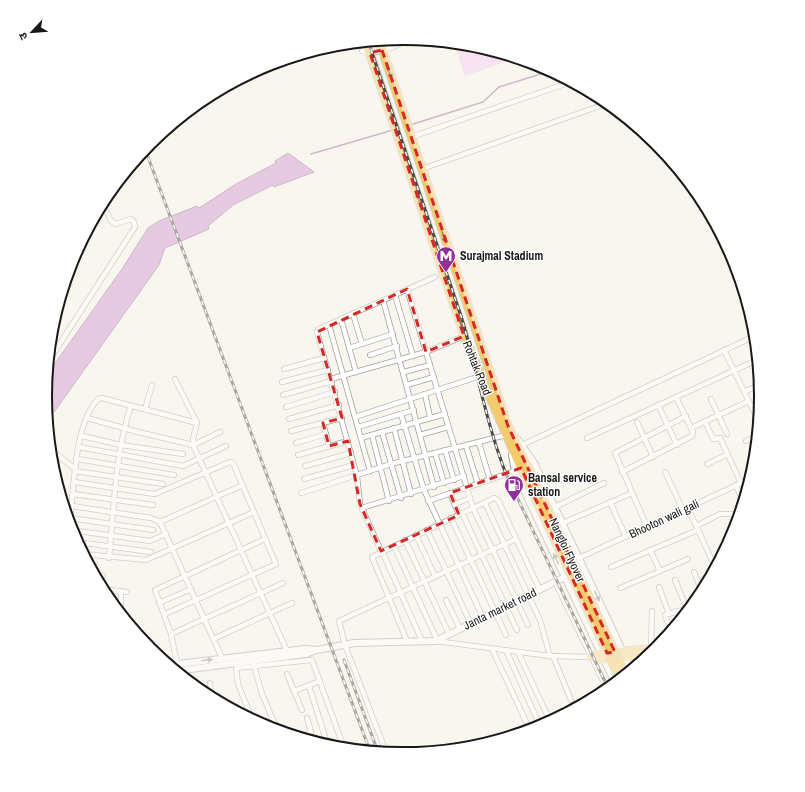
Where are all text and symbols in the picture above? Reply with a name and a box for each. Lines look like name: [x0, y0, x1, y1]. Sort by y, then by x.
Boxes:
north arrow: [12, 12, 52, 52]
text: उ: [15, 30, 31, 42]
one-way arrow: [387, 68, 393, 80]
one-way arrow: [389, 114, 395, 126]
one-way arrow: [415, 192, 421, 204]
one-way arrow: [442, 231, 448, 243]
metro station icon: Surajmal Stadium: [435, 245, 457, 273]
place label: Surajmal Stadium: [460, 248, 543, 264]
one-way arrow: [456, 315, 462, 327]
street label: Rohtak Road: [459, 338, 495, 398]
place label: Bansal service station: [528, 470, 597, 500]
fuel station icon: Bansal service station: [503, 474, 525, 502]
street label: Bhooton wali gali: [626, 496, 702, 542]
street label: Nangloi Flyover: [545, 515, 589, 585]
one-way arrow: [553, 553, 559, 565]
street label: Janta market road: [461, 584, 539, 634]
one-way arrow: [594, 590, 600, 602]
one-way arrow: [201, 657, 213, 663]

